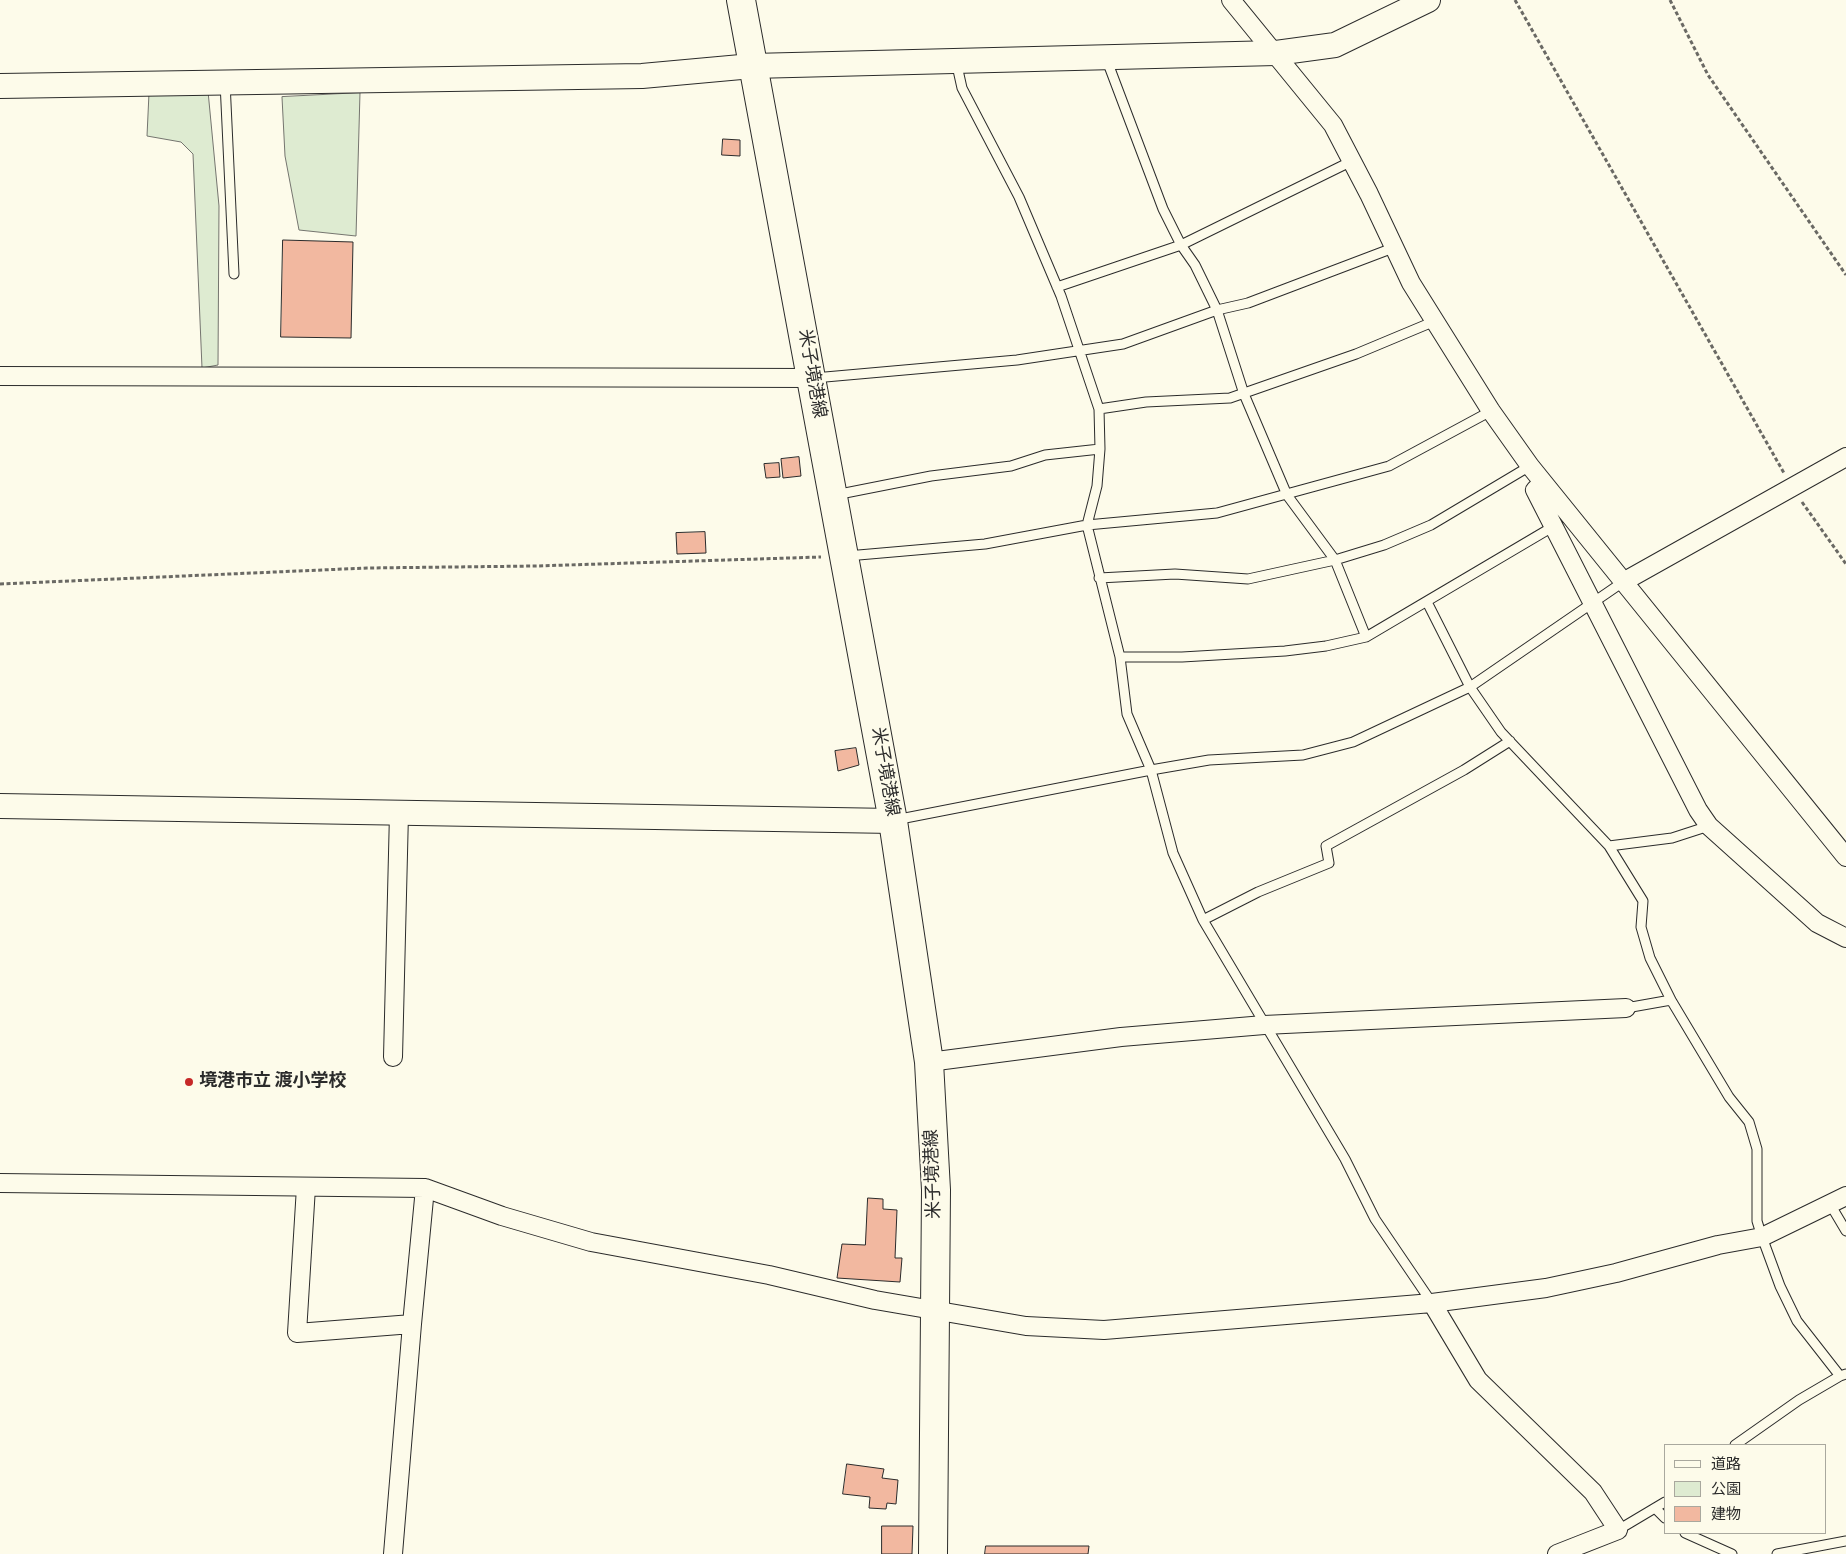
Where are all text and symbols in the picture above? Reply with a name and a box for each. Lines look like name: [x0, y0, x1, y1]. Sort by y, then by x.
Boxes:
street label: 米子境港線: [793, 328, 829, 420]
street label: 米子境港線: [866, 726, 902, 818]
place label: 境港市立 渡小学校: [199, 1071, 347, 1093]
marker: 境港市立 渡小学校: [183, 1076, 195, 1088]
street label: 米子境港線: [922, 1129, 946, 1219]
legend: [1664, 1444, 1826, 1534]
text: 道路: [1711, 1454, 1741, 1475]
text: 公園: [1711, 1479, 1741, 1500]
text: 建物: [1711, 1504, 1741, 1525]

